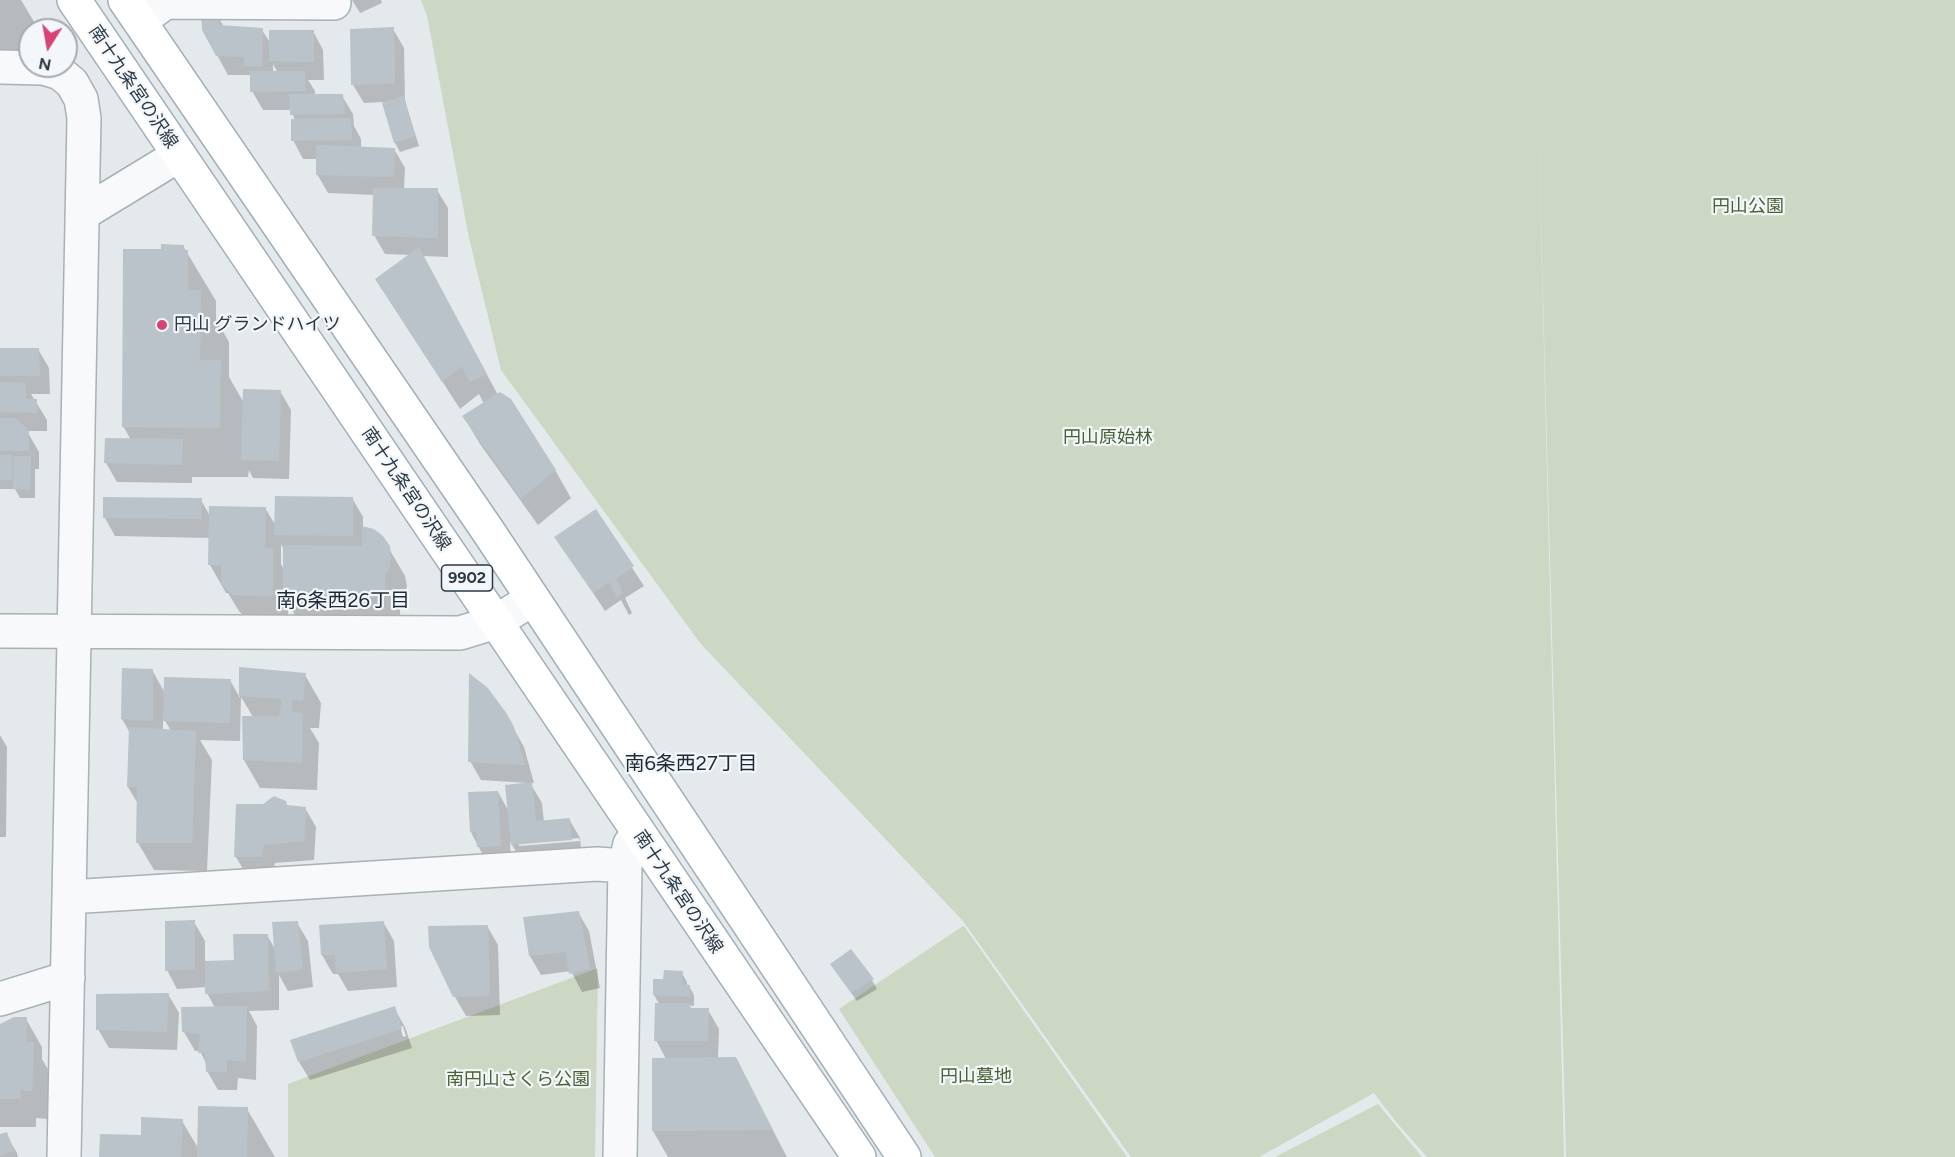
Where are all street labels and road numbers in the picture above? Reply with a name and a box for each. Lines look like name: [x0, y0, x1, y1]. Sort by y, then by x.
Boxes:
street label: 南十九条宮の沢線: [84, 21, 182, 153]
street label: 南十九条宮の沢線: [357, 423, 455, 555]
road number: 9902: [442, 565, 492, 591]
street label: 南十九条宮の沢線: [629, 826, 727, 958]

